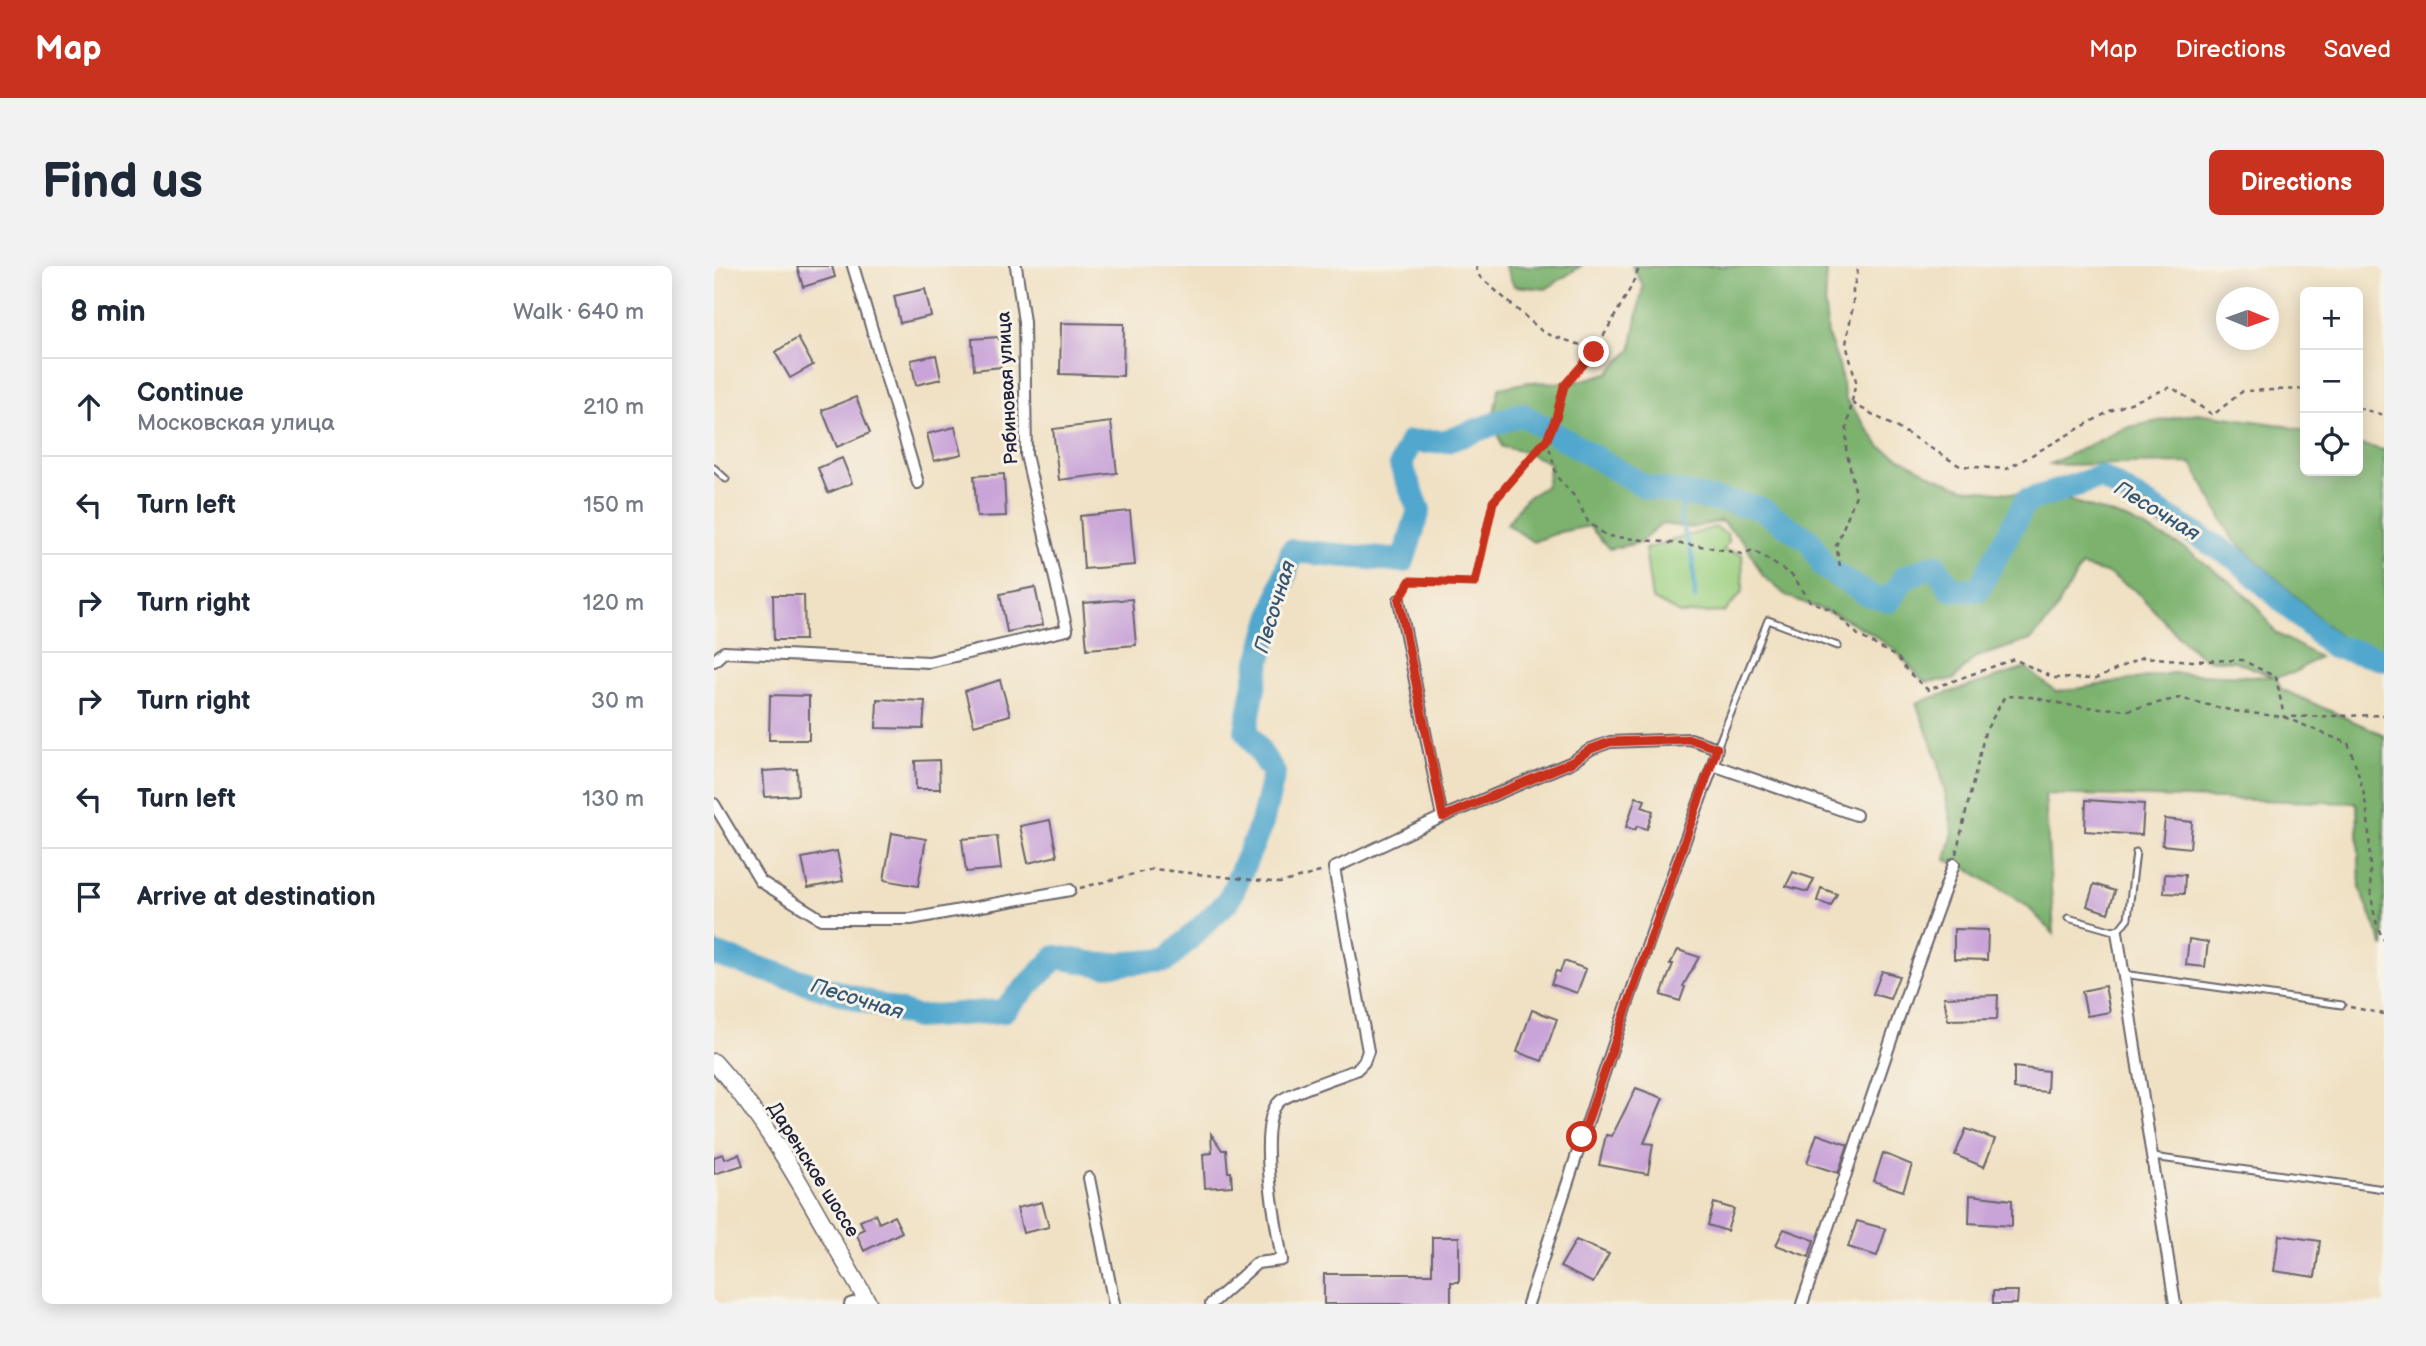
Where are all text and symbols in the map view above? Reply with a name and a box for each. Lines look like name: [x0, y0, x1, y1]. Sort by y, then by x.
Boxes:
text: Map: [35, 29, 101, 69]
text: Map: [2089, 35, 2137, 64]
text: Directions: [2175, 35, 2286, 64]
text: Saved: [2324, 35, 2391, 64]
button: Directions: [2209, 150, 2384, 215]
text: Find us: [42, 153, 203, 212]
north arrow: [2216, 287, 2279, 350]
map controls: [2300, 287, 2363, 476]
button: +: [2300, 287, 2363, 350]
text: 8 min: [70, 294, 146, 330]
text: Walk · 640 m: [513, 298, 644, 326]
street label: Рябиновая улица: [992, 311, 1024, 465]
route end: [1578, 336, 1609, 367]
button: −: [2300, 350, 2363, 413]
text: Continue: [137, 378, 244, 409]
icon: ahead: [70, 388, 108, 426]
text: 210 m: [583, 393, 644, 421]
text: Московская улица: [137, 409, 335, 437]
button: locate: [2300, 413, 2363, 476]
water label: Песочная: [2110, 476, 2205, 546]
icon: left: [70, 486, 108, 524]
text: Turn left: [137, 490, 236, 521]
text: 150 m: [583, 491, 644, 519]
water label: Песочная: [1249, 557, 1301, 656]
icon: right: [70, 584, 108, 622]
text: Turn right: [137, 588, 250, 619]
text: 120 m: [583, 589, 644, 617]
icon: right: [70, 682, 108, 720]
text: Turn right: [137, 686, 250, 717]
text: 30 m: [591, 687, 644, 715]
icon: left: [70, 780, 108, 818]
text: Turn left: [137, 784, 236, 815]
text: 130 m: [582, 785, 644, 813]
icon: arrive: [70, 878, 108, 916]
text: Arrive at destination: [137, 882, 376, 913]
water label: Песочная: [808, 973, 907, 1025]
street label: Даренское шоссе: [762, 1098, 864, 1242]
route start: [1566, 1121, 1597, 1152]

